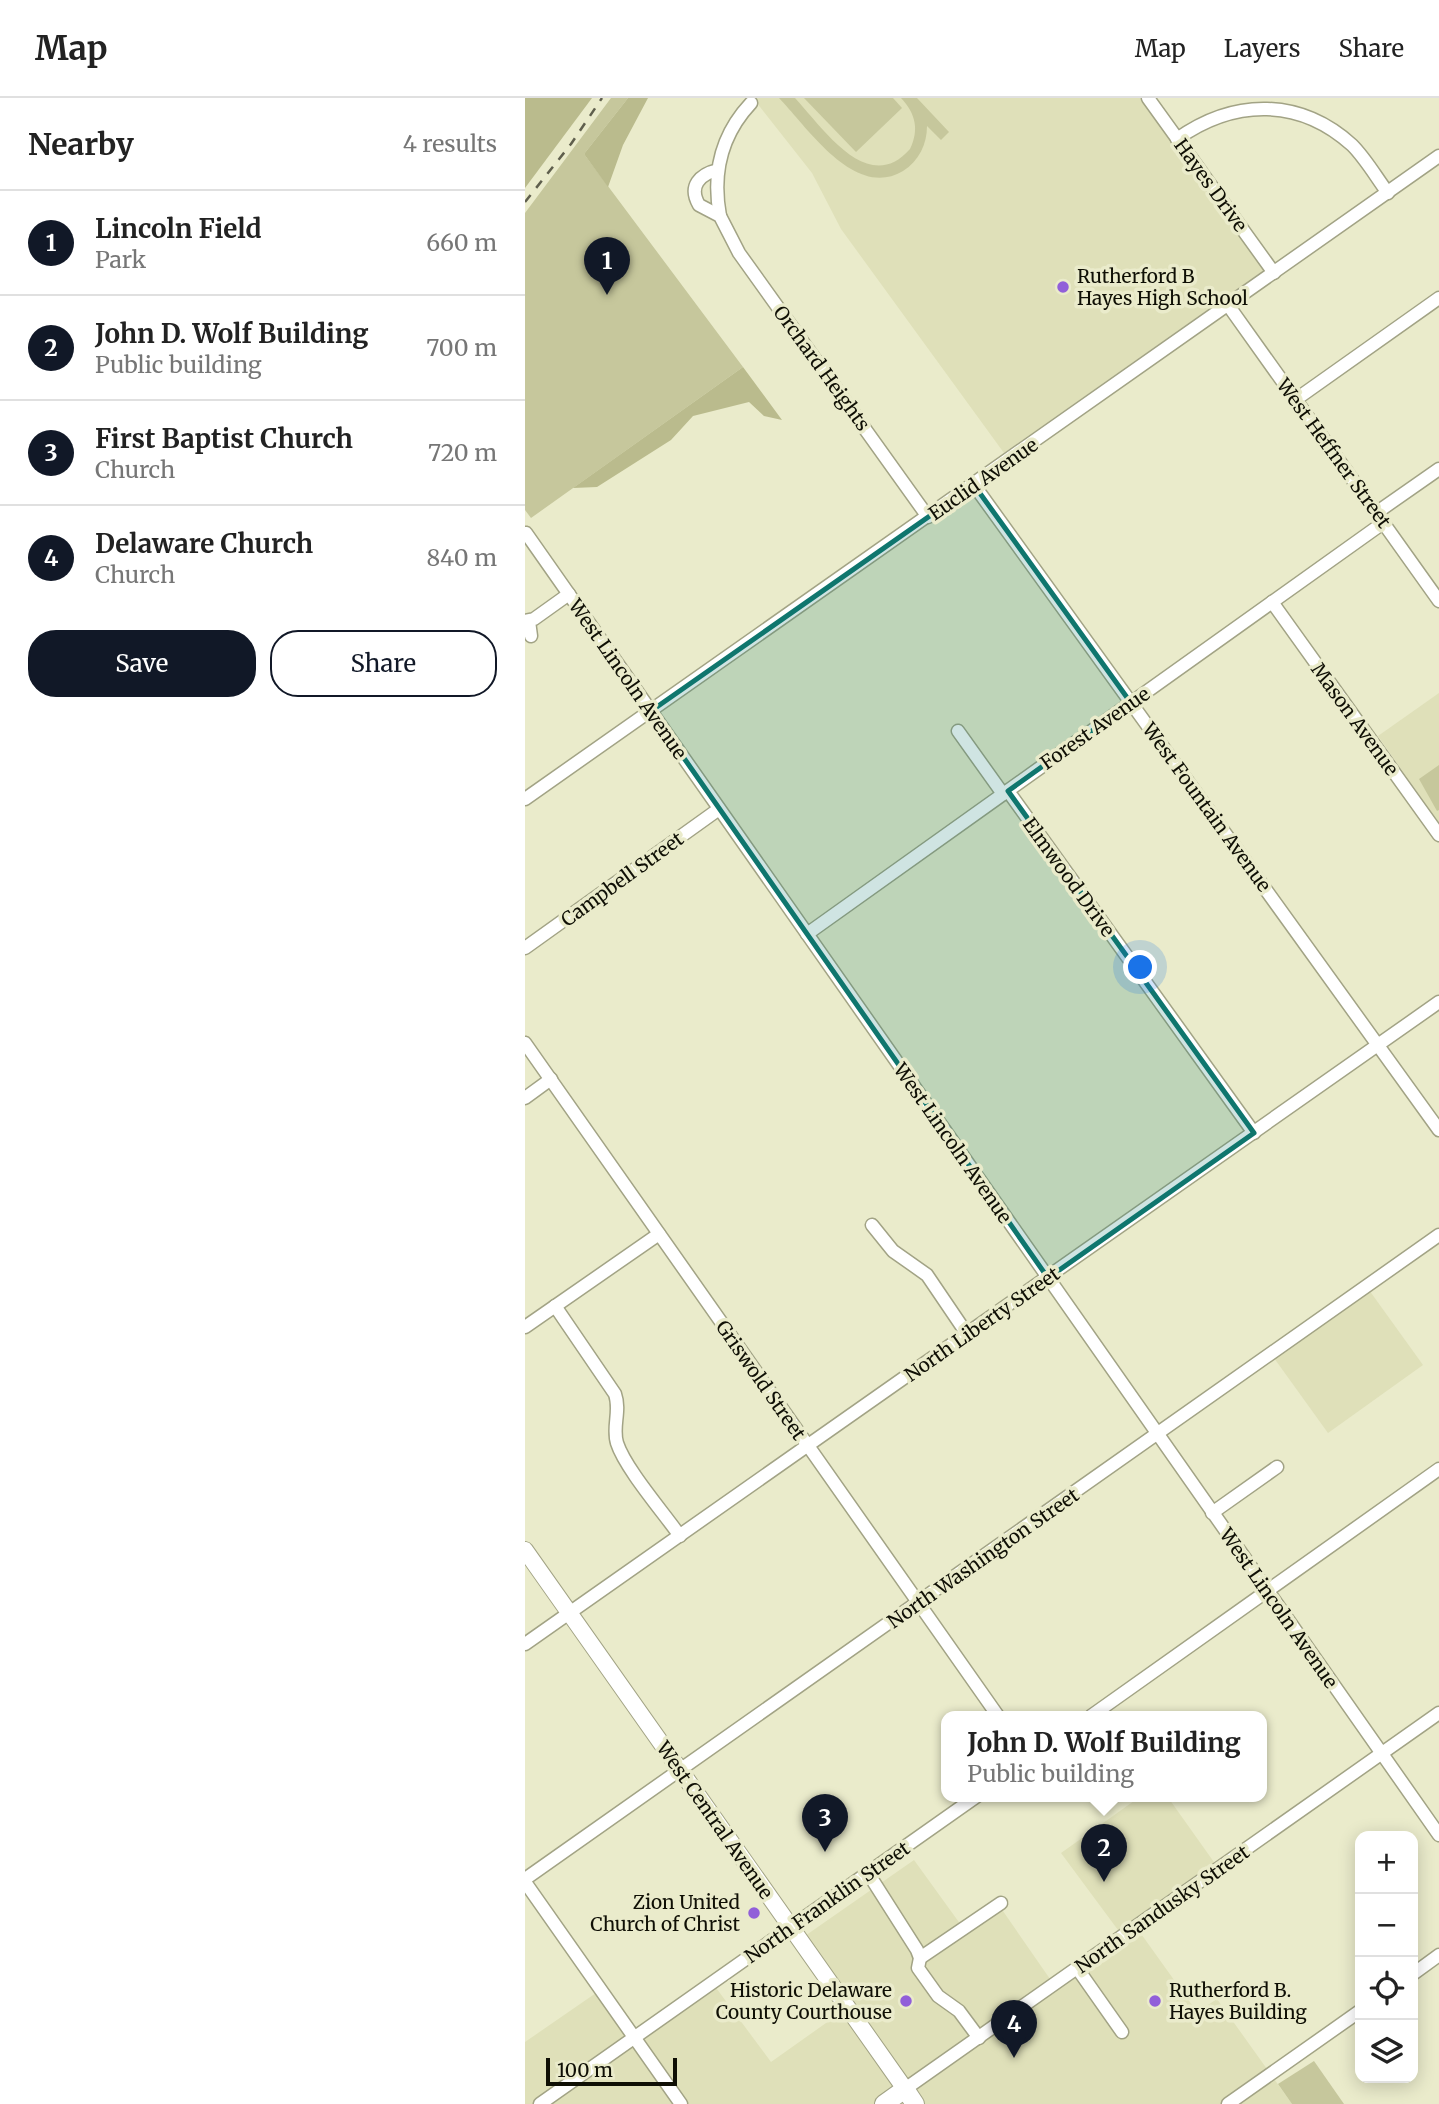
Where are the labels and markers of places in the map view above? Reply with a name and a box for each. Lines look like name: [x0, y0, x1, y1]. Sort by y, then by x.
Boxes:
pin: 1: [584, 237, 630, 295]
place label: Rutherford B Hayes High School: [1077, 264, 1248, 310]
marker: Rutherford B Hayes High School: [1055, 279, 1071, 295]
pin: 3: [802, 1794, 848, 1852]
pin: 2: [1081, 1824, 1127, 1882]
place label: Zion United Church of Christ: [590, 1890, 741, 1936]
marker: Zion United Church of Christ: [746, 1905, 762, 1921]
place label: Historic Delaware County Courthouse: [716, 1978, 892, 2024]
place label: Rutherford B. Hayes Building: [1169, 1978, 1307, 2024]
marker: Historic Delaware County Courthouse: [898, 1993, 914, 2009]
marker: Rutherford B. Hayes Building: [1147, 1993, 1163, 2009]
pin: 4: [991, 2000, 1037, 2058]

